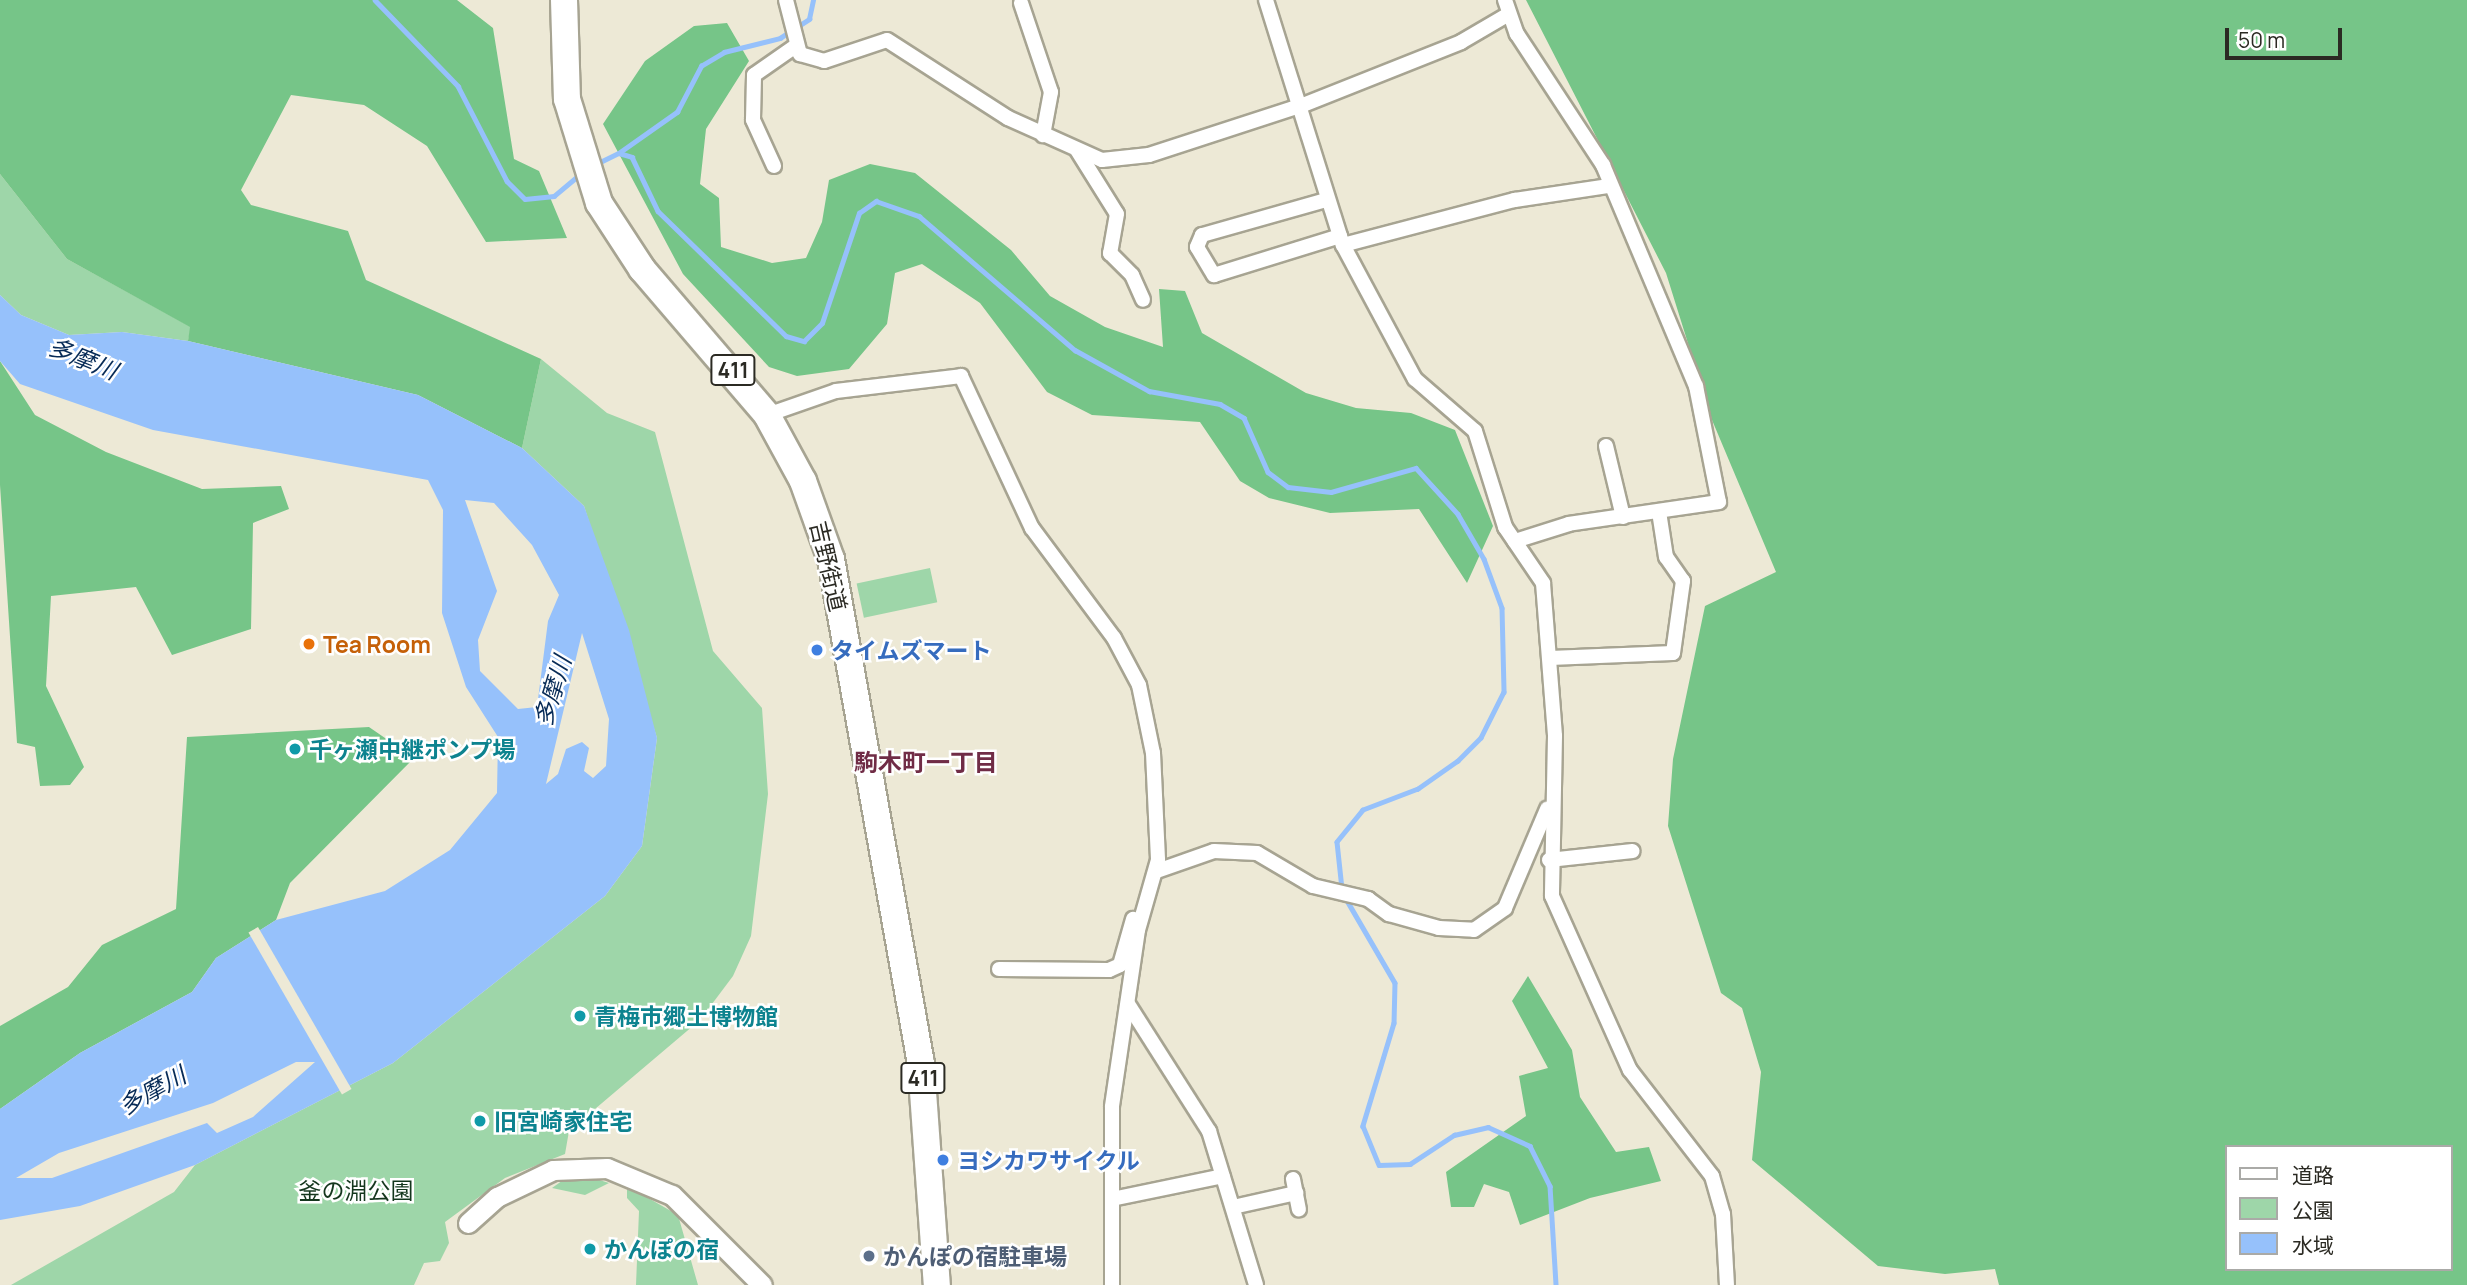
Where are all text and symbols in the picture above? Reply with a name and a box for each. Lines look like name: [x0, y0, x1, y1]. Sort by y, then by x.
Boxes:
scale bar: [2229, 14, 2346, 58]
text: 50 m: [2238, 26, 2285, 54]
water label: 多摩川: [44, 331, 122, 385]
road number: 411: [710, 352, 756, 388]
street label: 吉野街道: [805, 518, 853, 614]
place label: Tea Room: [323, 630, 431, 658]
marker: Tea Room: [301, 636, 317, 652]
place label: タイムズマート: [831, 636, 992, 664]
marker: タイムズマート: [809, 642, 825, 658]
water label: 多摩川: [528, 652, 576, 730]
place label: 千ヶ瀬中継ポンプ場: [309, 735, 516, 763]
marker: 千ヶ瀬中継ポンプ場: [287, 741, 303, 757]
district label: 駒木町一丁目: [854, 748, 998, 776]
place label: 青梅市郷土博物館: [594, 1002, 778, 1030]
marker: 青梅市郷土博物館: [572, 1008, 588, 1024]
water label: 多摩川: [114, 1060, 190, 1120]
road number: 411: [900, 1060, 946, 1096]
place label: 旧宮崎家住宅: [494, 1107, 632, 1135]
marker: 旧宮崎家住宅: [472, 1113, 488, 1129]
legend: [2226, 1145, 2453, 1271]
place label: ヨシカワサイクル: [957, 1146, 1141, 1174]
marker: ヨシカワサイクル: [935, 1152, 951, 1168]
text: 道路: [2292, 1161, 2334, 1189]
park label: 釜の淵公園: [299, 1176, 413, 1204]
text: 公園: [2292, 1196, 2334, 1224]
text: 水域: [2292, 1231, 2334, 1259]
place label: かんぽの宿: [604, 1235, 719, 1263]
marker: かんぽの宿: [582, 1241, 598, 1257]
place label: かんぽの宿駐車場: [883, 1242, 1067, 1270]
marker: かんぽの宿駐車場: [861, 1248, 877, 1264]

